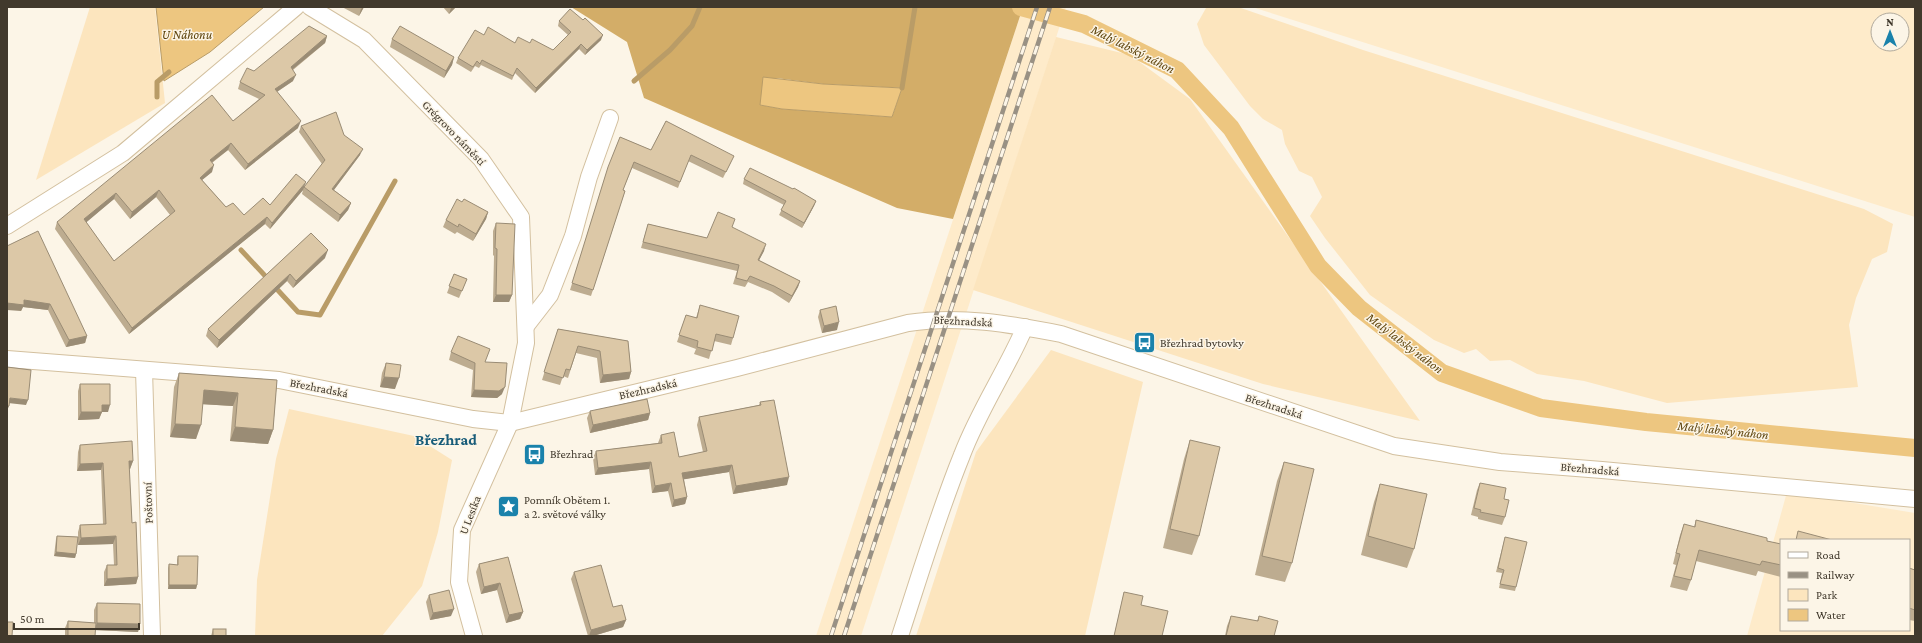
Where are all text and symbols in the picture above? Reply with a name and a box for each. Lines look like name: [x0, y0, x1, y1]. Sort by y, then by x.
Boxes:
north arrow: [1870, 12, 1910, 52]
text: N: [1886, 16, 1894, 28]
water label: Malý labský náhon: [1088, 21, 1178, 77]
water label: U Náhonu: [162, 27, 213, 42]
street label: Grégrovo náměstí: [419, 98, 489, 169]
water label: Malý labský náhon: [1363, 309, 1446, 377]
street label: Březhradská: [933, 312, 993, 330]
bus stop icon: Březhrad bytovky: [1131, 330, 1157, 356]
place label: Březhrad bytovky: [1160, 336, 1244, 350]
street label: Březhradská: [289, 375, 350, 401]
street label: Březhradská: [618, 375, 679, 402]
street label: Březhradská: [1244, 390, 1305, 422]
water label: Malý labský náhon: [1676, 418, 1770, 442]
district label: Březhrad: [415, 431, 477, 448]
bus stop icon: Březhrad: [521, 441, 547, 467]
place label: Březhrad: [550, 447, 594, 461]
street label: Březhradská: [1560, 459, 1621, 479]
street label: Poštovní: [140, 481, 156, 524]
street label: U Lesíka: [456, 493, 484, 536]
place label: Pomník Obětem 1. a 2. světové války: [524, 493, 610, 521]
place icon: Pomník Obětem 1. a 2. světové války: [495, 494, 521, 520]
legend: [1780, 539, 1910, 631]
text: Road: [1816, 548, 1841, 562]
text: Railway: [1816, 568, 1855, 582]
text: Park: [1816, 588, 1838, 602]
scale bar: [14, 605, 139, 631]
text: Water: [1816, 608, 1846, 622]
text: 50 m: [20, 612, 45, 626]

